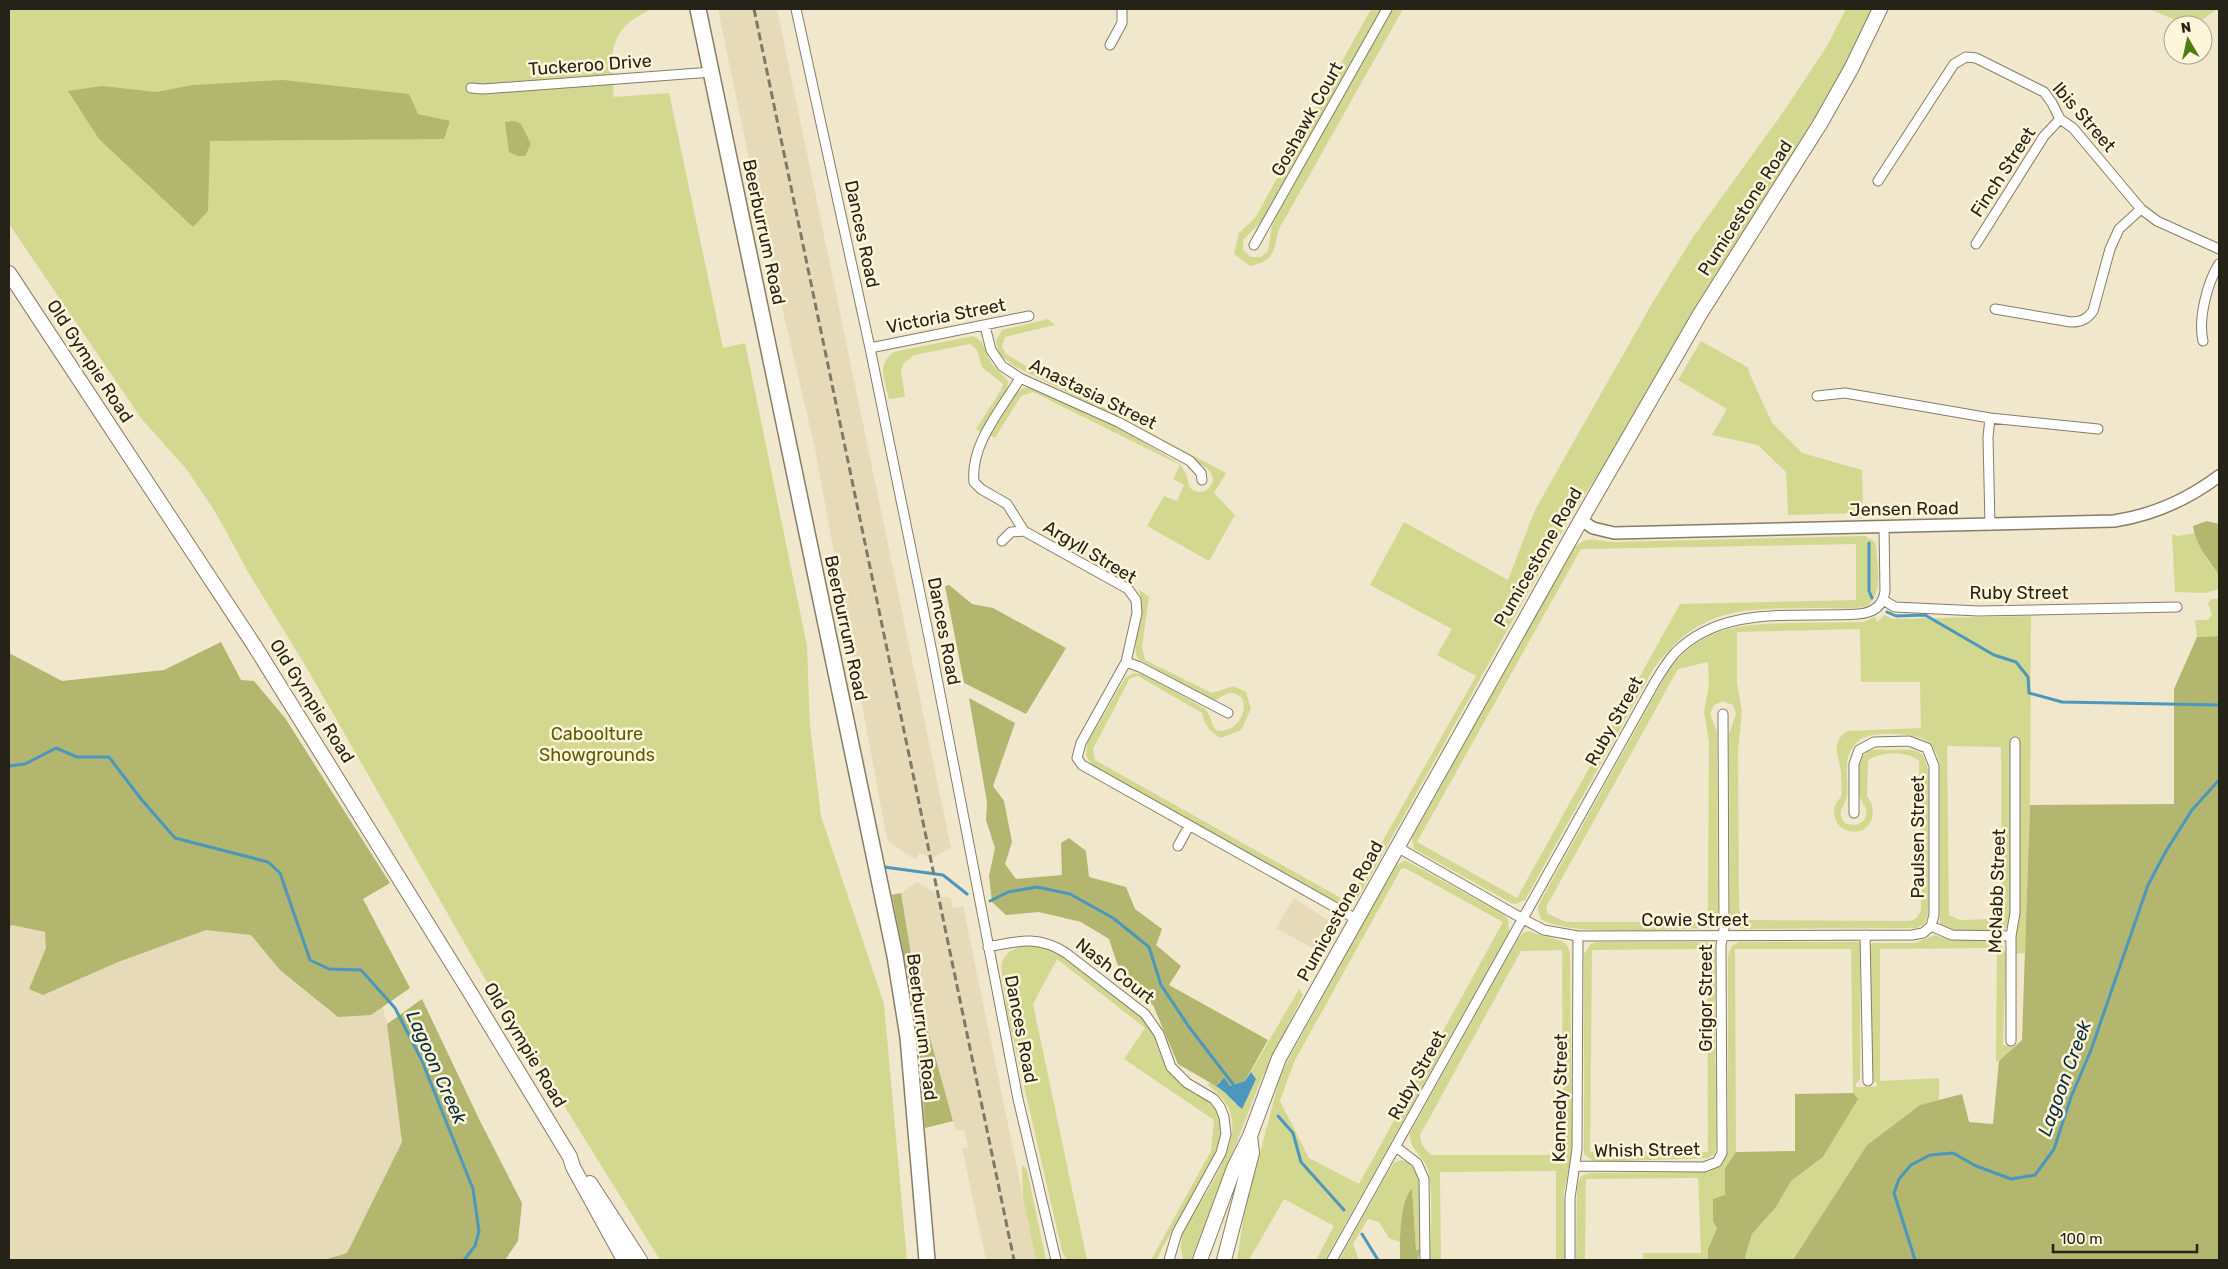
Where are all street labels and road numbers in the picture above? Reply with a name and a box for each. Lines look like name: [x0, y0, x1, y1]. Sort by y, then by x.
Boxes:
street label: Tuckeroo Drive: [528, 50, 652, 80]
street label: Goshawk Court: [1266, 58, 1348, 180]
street label: Ibis Street: [2048, 77, 2120, 157]
street label: Finch Street: [1966, 123, 2040, 221]
street label: Pumicestone Road: [1693, 136, 1797, 280]
street label: Beerburrum Road: [738, 157, 790, 307]
street label: Dances Road: [840, 178, 884, 290]
street label: Victoria Street: [885, 294, 1007, 338]
street label: Old Gympie Road: [42, 295, 138, 427]
street label: Anastasia Street: [1026, 354, 1160, 434]
street label: Pumicestone Road: [1489, 483, 1587, 631]
street label: Jensen Road: [1849, 497, 1959, 521]
street label: Argyll Street: [1040, 516, 1140, 588]
street label: Beerburrum Road: [820, 553, 872, 703]
street label: Dances Road: [923, 575, 965, 687]
street label: Ruby Street: [1970, 582, 2068, 604]
street label: Old Gympie Road: [265, 635, 359, 767]
street label: Ruby Street: [1580, 672, 1648, 770]
street label: Paulsen Street: [1907, 775, 1929, 899]
street label: McNabb Street: [1984, 828, 2010, 954]
street label: Pumicestone Road: [1292, 837, 1388, 985]
street label: Cowie Street: [1641, 909, 1749, 931]
street label: Nash Court: [1071, 933, 1159, 1009]
street label: Grigor Street: [1695, 944, 1717, 1052]
street label: Beerburrum Road: [902, 952, 942, 1102]
street label: Dances Road: [1000, 973, 1042, 1085]
street label: Old Gympie Road: [479, 978, 571, 1112]
street label: Ruby Street: [1383, 1026, 1451, 1124]
street label: Kennedy Street: [1548, 1033, 1572, 1163]
street label: Whish Street: [1594, 1138, 1700, 1162]

